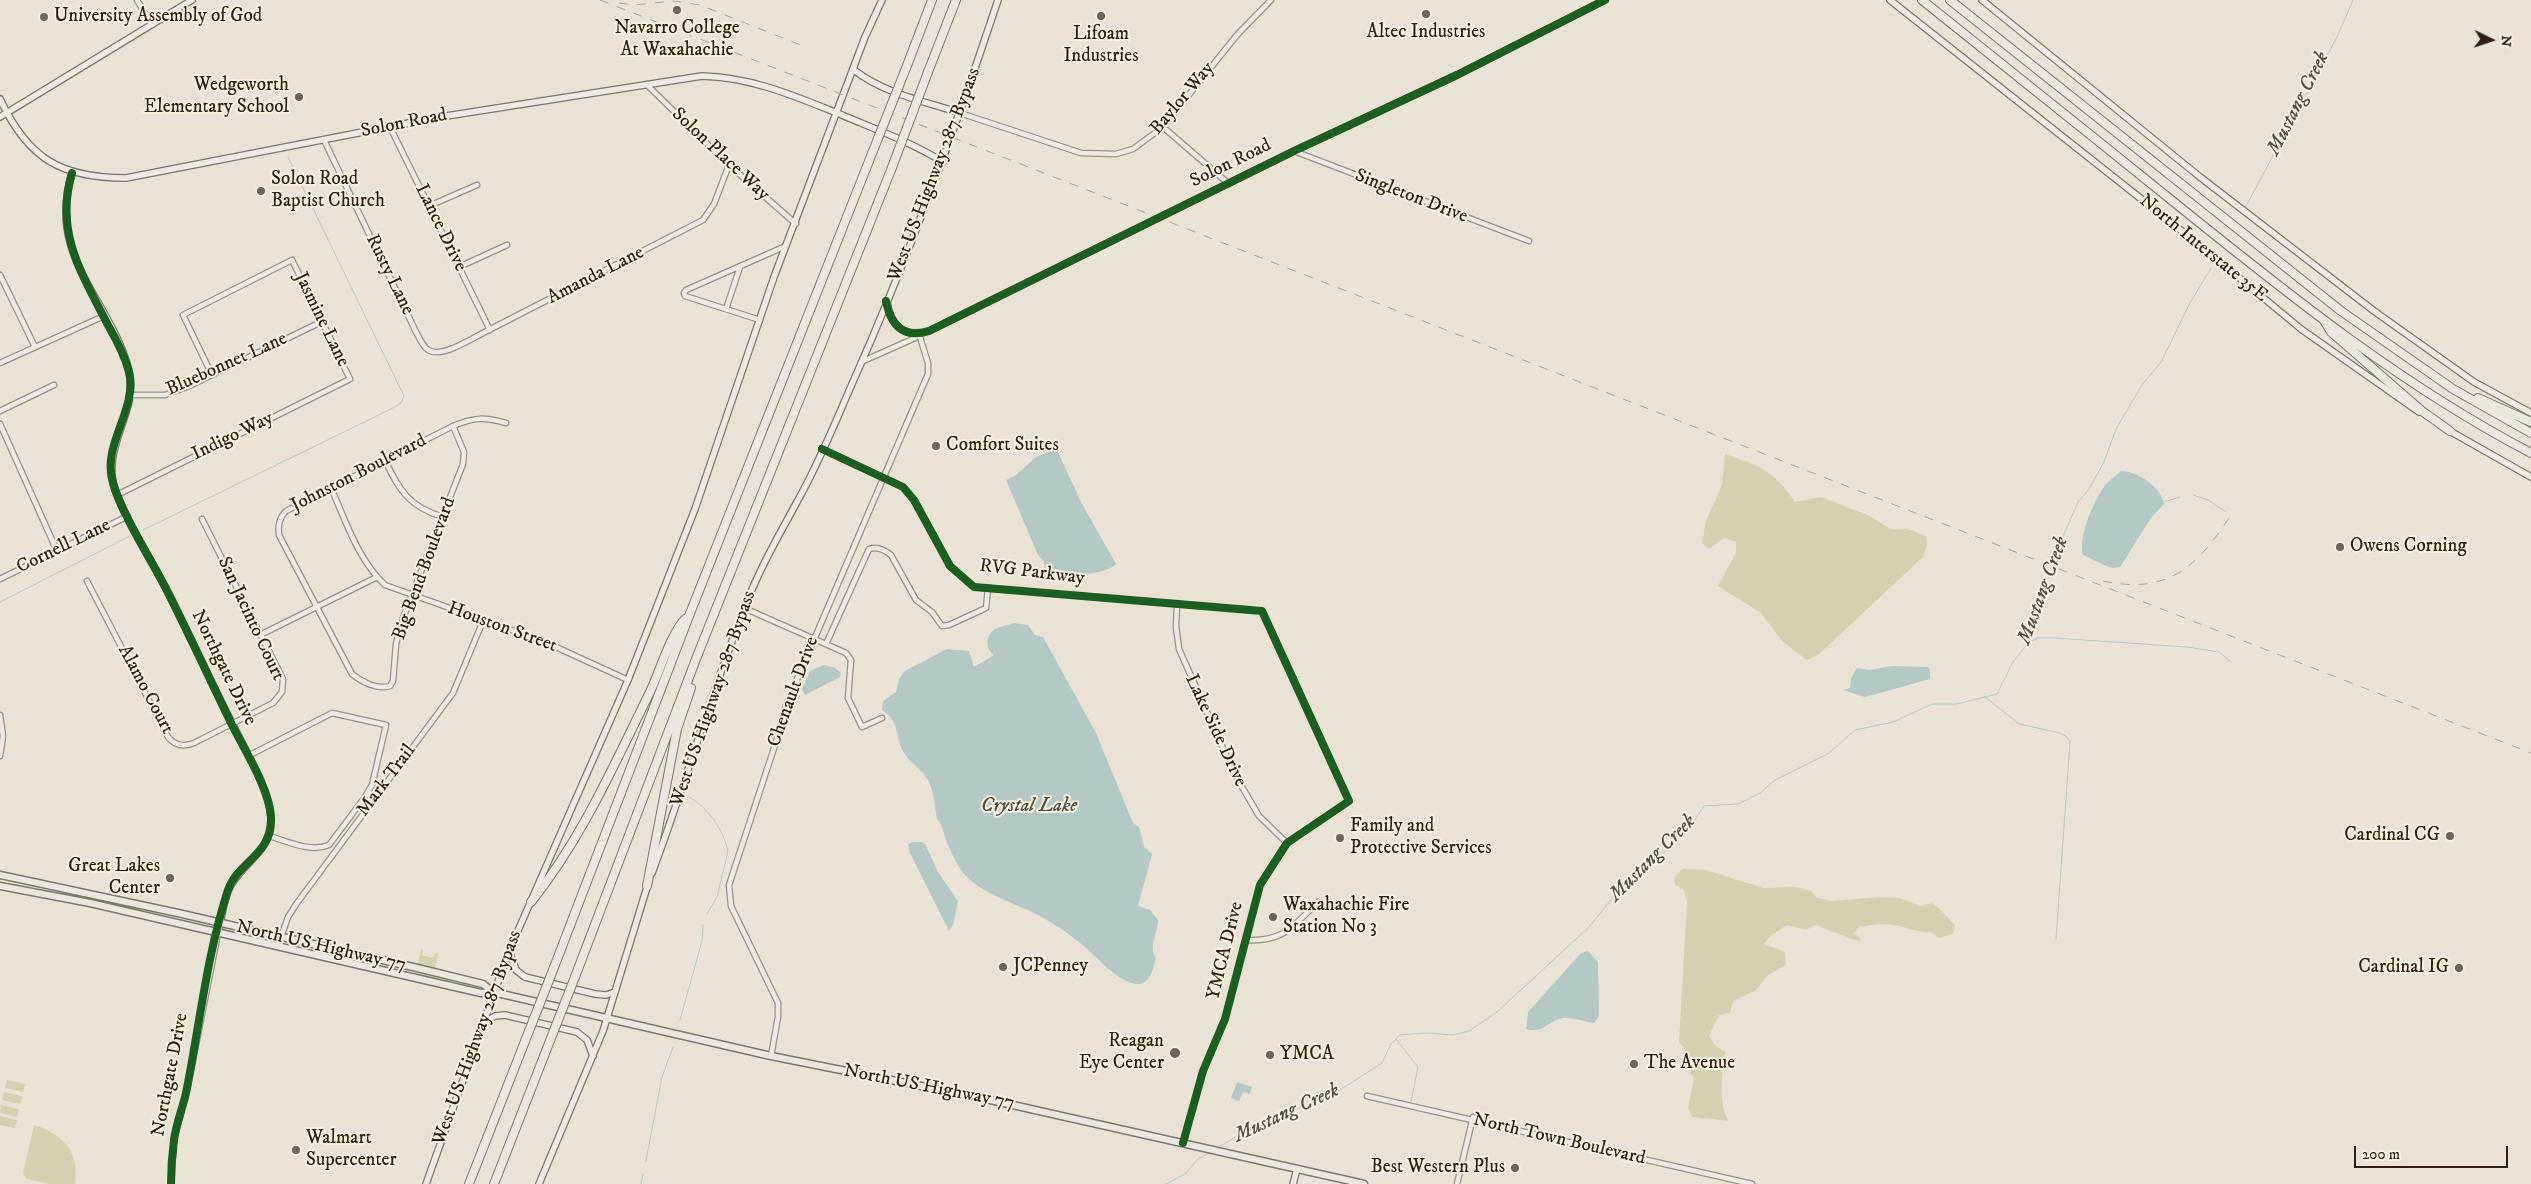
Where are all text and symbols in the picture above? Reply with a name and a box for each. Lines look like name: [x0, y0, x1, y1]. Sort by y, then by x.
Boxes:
marker: Navarro College At Waxahachie: [671, 4, 683, 16]
place label: University Assembly of God: [54, 6, 262, 28]
marker: Altec Industries: [1420, 8, 1432, 20]
marker: Lifoam Industries: [1095, 10, 1107, 22]
marker: University Assembly of God: [38, 11, 50, 23]
north arrow: [2466, 15, 2516, 65]
place label: Navarro College At Waxahachie: [614, 18, 740, 62]
place label: Altec Industries: [1367, 22, 1485, 44]
place label: Lifoam Industries: [1064, 24, 1138, 68]
text: N: [2497, 35, 2515, 47]
water label: Mustang Creek: [2263, 48, 2335, 160]
street label: Baylor Way: [1146, 58, 1220, 140]
street label: West US Highway 287 Bypass: [884, 65, 986, 285]
place label: Wedgeworth Elementary School: [144, 75, 289, 119]
marker: Wedgeworth Elementary School: [293, 91, 305, 103]
street label: Solon Road: [359, 104, 449, 144]
street label: Solon Place Way: [666, 104, 774, 206]
street label: Solon Road: [1187, 135, 1275, 193]
street label: Singleton Drive: [1351, 165, 1471, 229]
place label: Solon Road Baptist Church: [271, 169, 385, 213]
street label: Lance Drive: [409, 181, 471, 275]
marker: Solon Road Baptist Church: [255, 185, 267, 197]
street label: North Interstate 35E: [2134, 190, 2272, 308]
street label: Rusty Lane: [360, 231, 418, 319]
street label: Amanda Lane: [544, 242, 648, 310]
street label: Jasmine Lane: [288, 269, 354, 371]
street label: Bluebonnet Lane: [163, 328, 291, 402]
street label: Indigo Way: [188, 407, 278, 467]
street label: Johnston Boulevard: [288, 430, 430, 518]
place label: Comfort Suites: [946, 435, 1059, 457]
marker: Comfort Suites: [930, 440, 942, 452]
street label: Big Bend Boulevard: [389, 494, 461, 644]
street label: Cornell Lane: [13, 514, 115, 580]
water label: Mustang Creek: [2013, 534, 2075, 648]
place label: Owens Corning: [2350, 536, 2467, 558]
marker: Owens Corning: [2334, 541, 2346, 553]
street label: San Jacinto Court: [211, 554, 289, 684]
street label: RVG Parkway: [978, 555, 1086, 591]
street label: West US Highway 287 Bypass: [666, 588, 762, 810]
street label: Houston Street: [444, 598, 560, 658]
street label: Northgate Drive: [185, 607, 261, 729]
street label: Chenault Drive: [764, 634, 824, 750]
street label: Alamo Court: [112, 642, 178, 738]
street label: Lake Side Drive: [1179, 671, 1251, 791]
street label: Mark Trail: [353, 741, 421, 821]
water label: Crystal Lake: [981, 795, 1077, 819]
water label: Mustang Creek: [1605, 811, 1701, 907]
place label: Family and Protective Services: [1350, 816, 1492, 860]
place label: Cardinal CG: [2344, 825, 2440, 847]
marker: Cardinal CG: [2444, 830, 2456, 842]
marker: Family and Protective Services: [1334, 832, 1346, 844]
place label: Great Lakes Center: [68, 856, 160, 900]
marker: Great Lakes Center: [164, 872, 176, 884]
place label: Waxahachie Fire Station No 3: [1283, 895, 1409, 939]
street label: YMCA Drive: [1203, 900, 1249, 1002]
marker: Waxahachie Fire Station No 3: [1267, 911, 1279, 923]
street label: North US Highway 77: [234, 916, 408, 978]
street label: West US Highway 287 Bypass: [428, 927, 528, 1149]
place label: JCPenney: [1013, 956, 1088, 978]
place label: Cardinal IG: [2358, 957, 2449, 979]
marker: JCPenney: [997, 961, 1009, 973]
marker: Cardinal IG: [2453, 962, 2465, 974]
street label: Northgate Drive: [148, 1011, 194, 1139]
place label: Reagan Eye Center: [1079, 1031, 1164, 1075]
place label: YMCA: [1280, 1044, 1334, 1066]
marker: Reagan Eye Center: [1168, 1046, 1182, 1060]
marker: YMCA: [1264, 1049, 1276, 1061]
place label: The Avenue: [1644, 1053, 1735, 1075]
marker: The Avenue: [1628, 1058, 1640, 1070]
street label: North US Highway 77: [842, 1060, 1016, 1116]
water label: Mustang Creek: [1231, 1079, 1343, 1149]
street label: North Town Boulevard: [1471, 1109, 1647, 1171]
place label: Walmart Supercenter: [306, 1128, 396, 1172]
scale bar: [2356, 1136, 2510, 1168]
marker: Walmart Supercenter: [290, 1144, 302, 1156]
text: 200 m: [2362, 1145, 2400, 1164]
place label: Best Western Plus: [1371, 1157, 1505, 1179]
marker: Best Western Plus: [1509, 1162, 1521, 1174]

